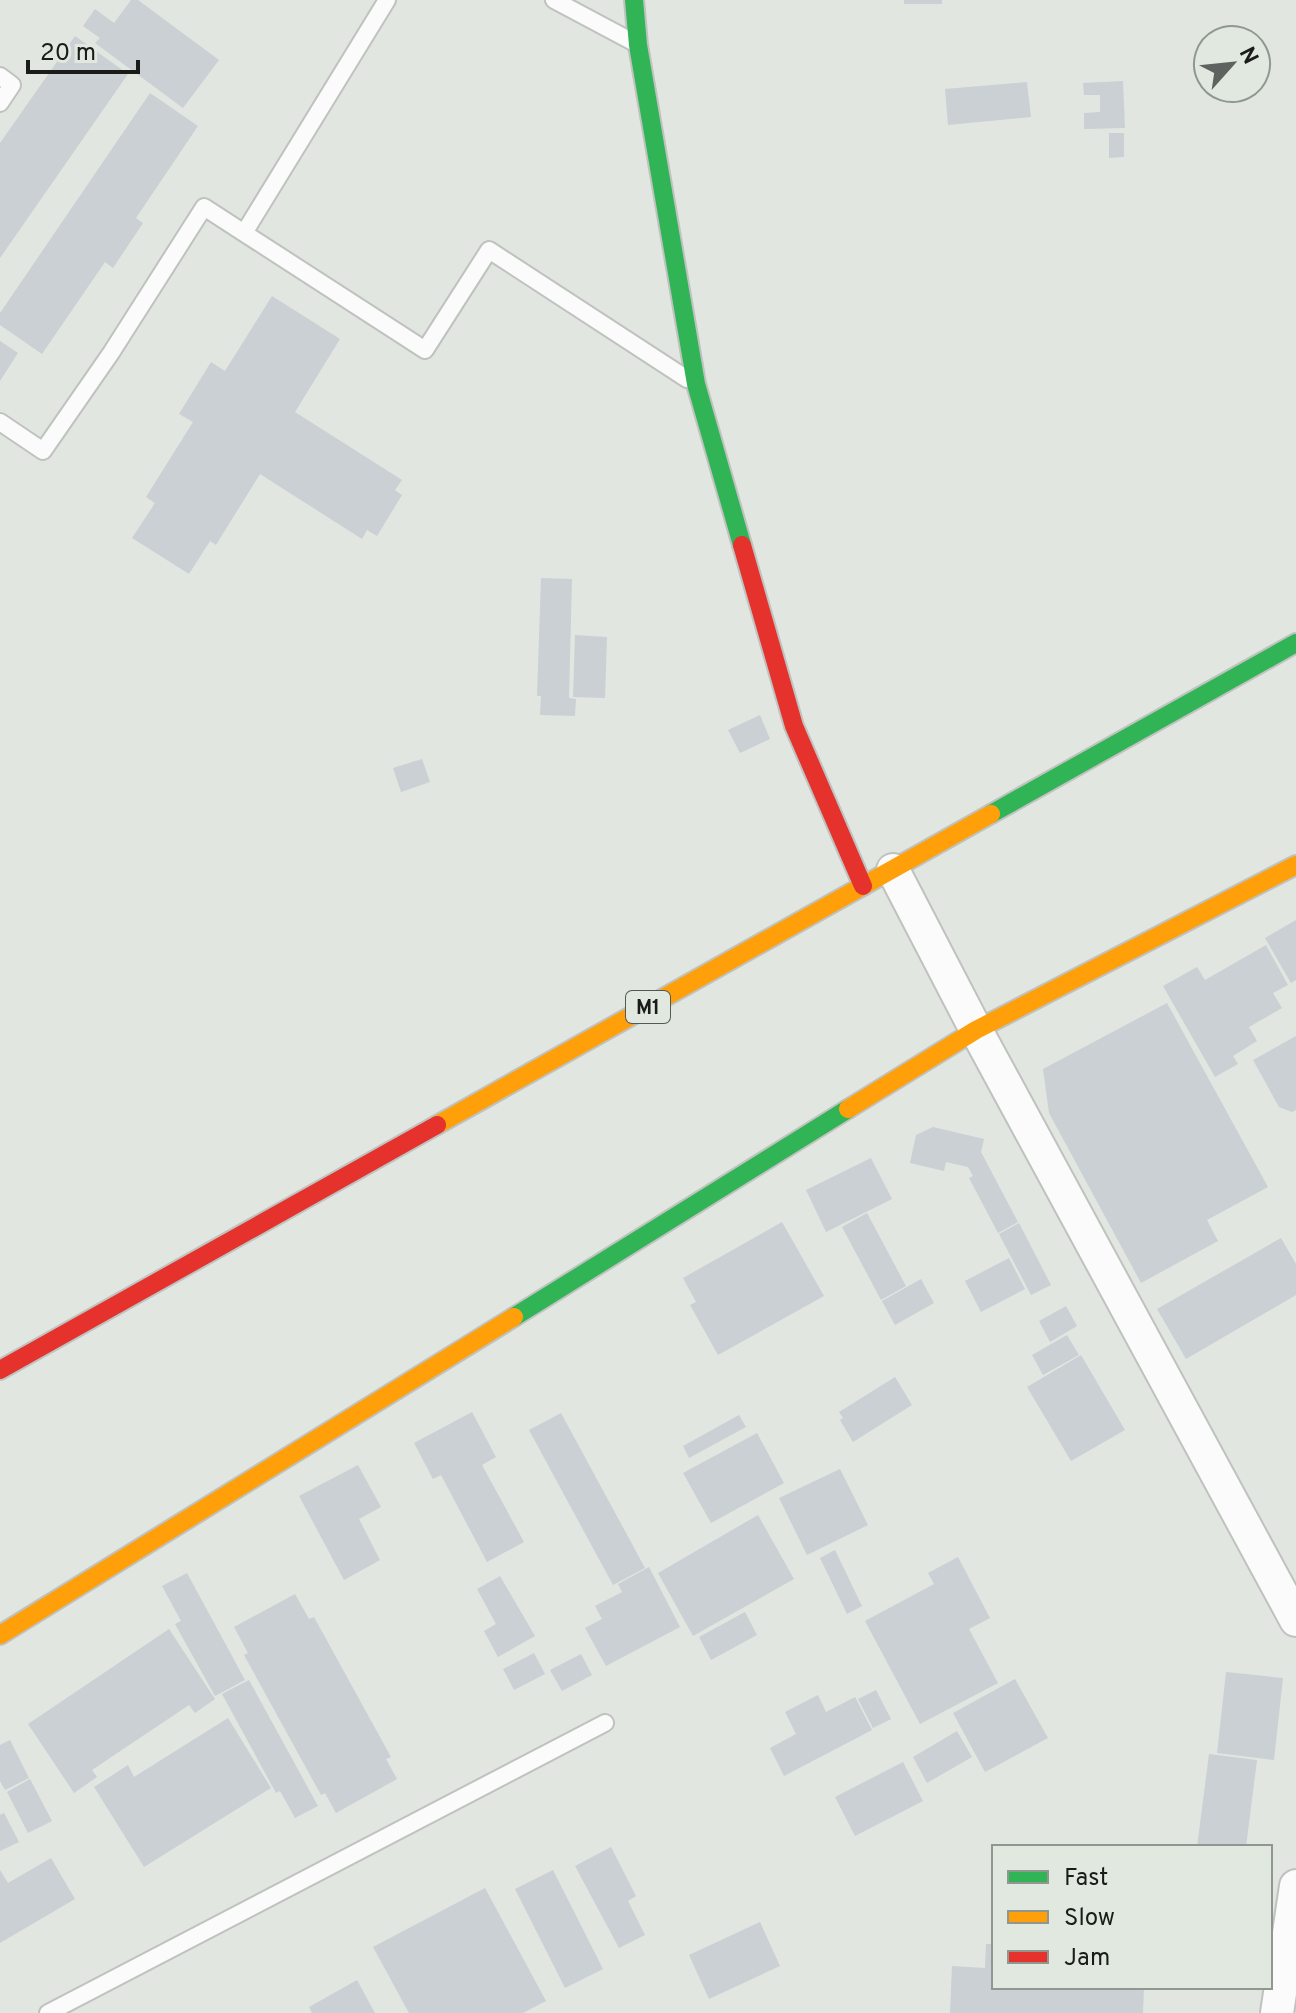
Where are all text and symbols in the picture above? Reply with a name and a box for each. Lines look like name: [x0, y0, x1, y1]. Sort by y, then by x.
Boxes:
scale bar: [28, 24, 138, 74]
north arrow: [1192, 24, 1272, 104]
text: 20 m: [40, 39, 96, 69]
text: N: [1232, 43, 1263, 69]
road number: M1: [626, 991, 670, 1023]
legend: [992, 1845, 1272, 1989]
text: Fast: [1064, 1864, 1108, 1894]
text: Slow: [1064, 1904, 1115, 1934]
text: Jam: [1064, 1944, 1110, 1974]

